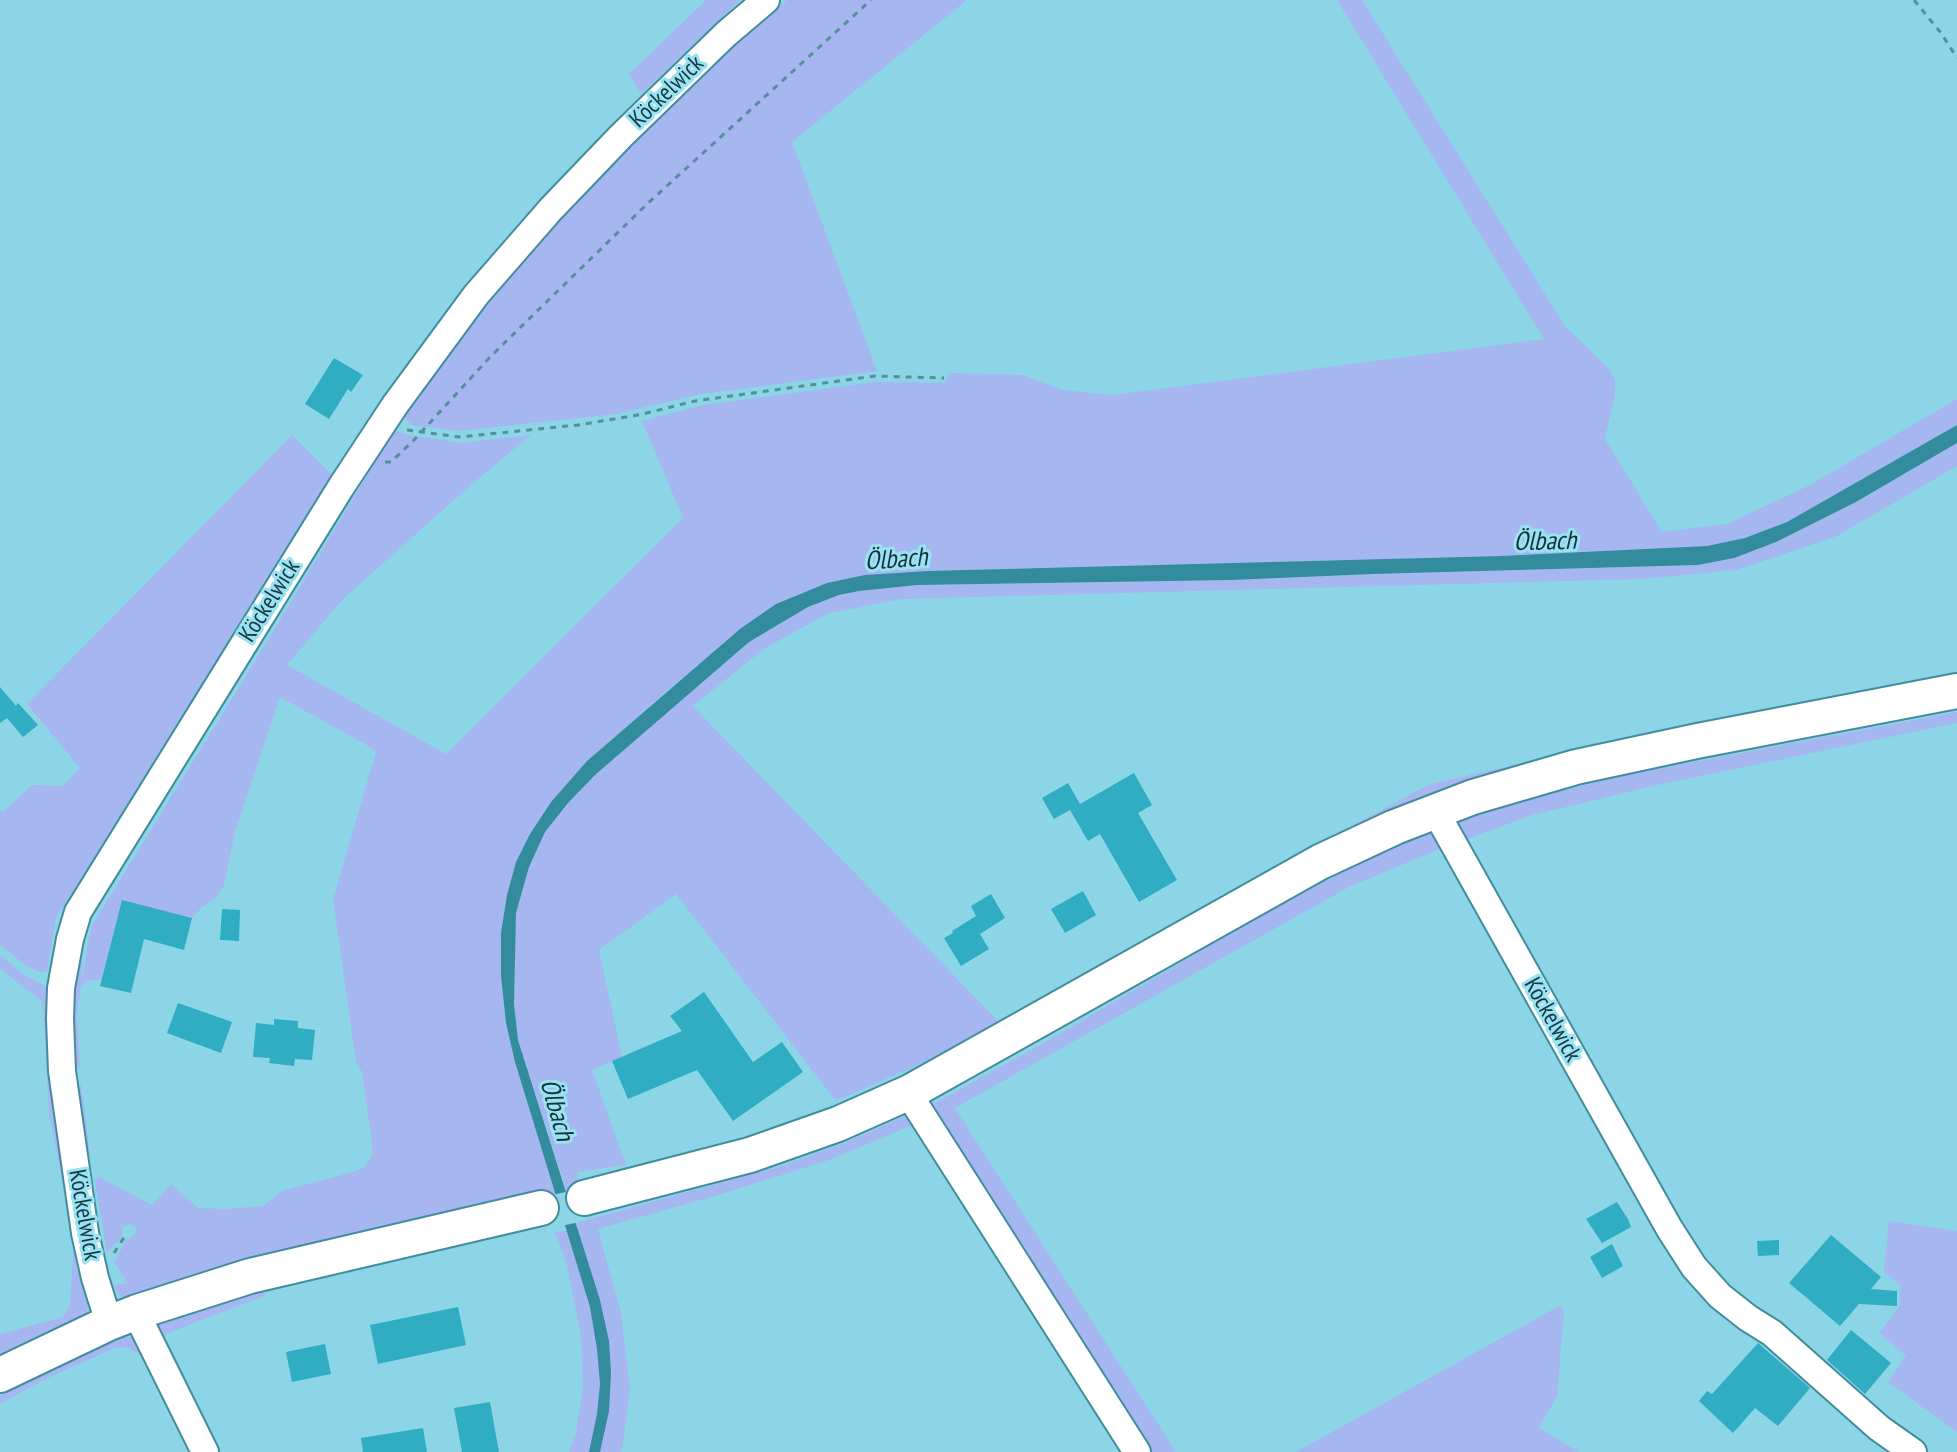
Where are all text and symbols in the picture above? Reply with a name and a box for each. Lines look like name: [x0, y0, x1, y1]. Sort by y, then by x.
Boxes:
street label: Köckelwick: [624, 50, 710, 134]
water label: Ölbach: [1513, 526, 1577, 558]
water label: Ölbach: [864, 542, 928, 578]
street label: Köckelwick: [234, 555, 306, 647]
street label: Köckelwick: [1517, 973, 1587, 1067]
water label: Ölbach: [532, 1076, 580, 1144]
street label: Köckelwick: [62, 1167, 106, 1263]

